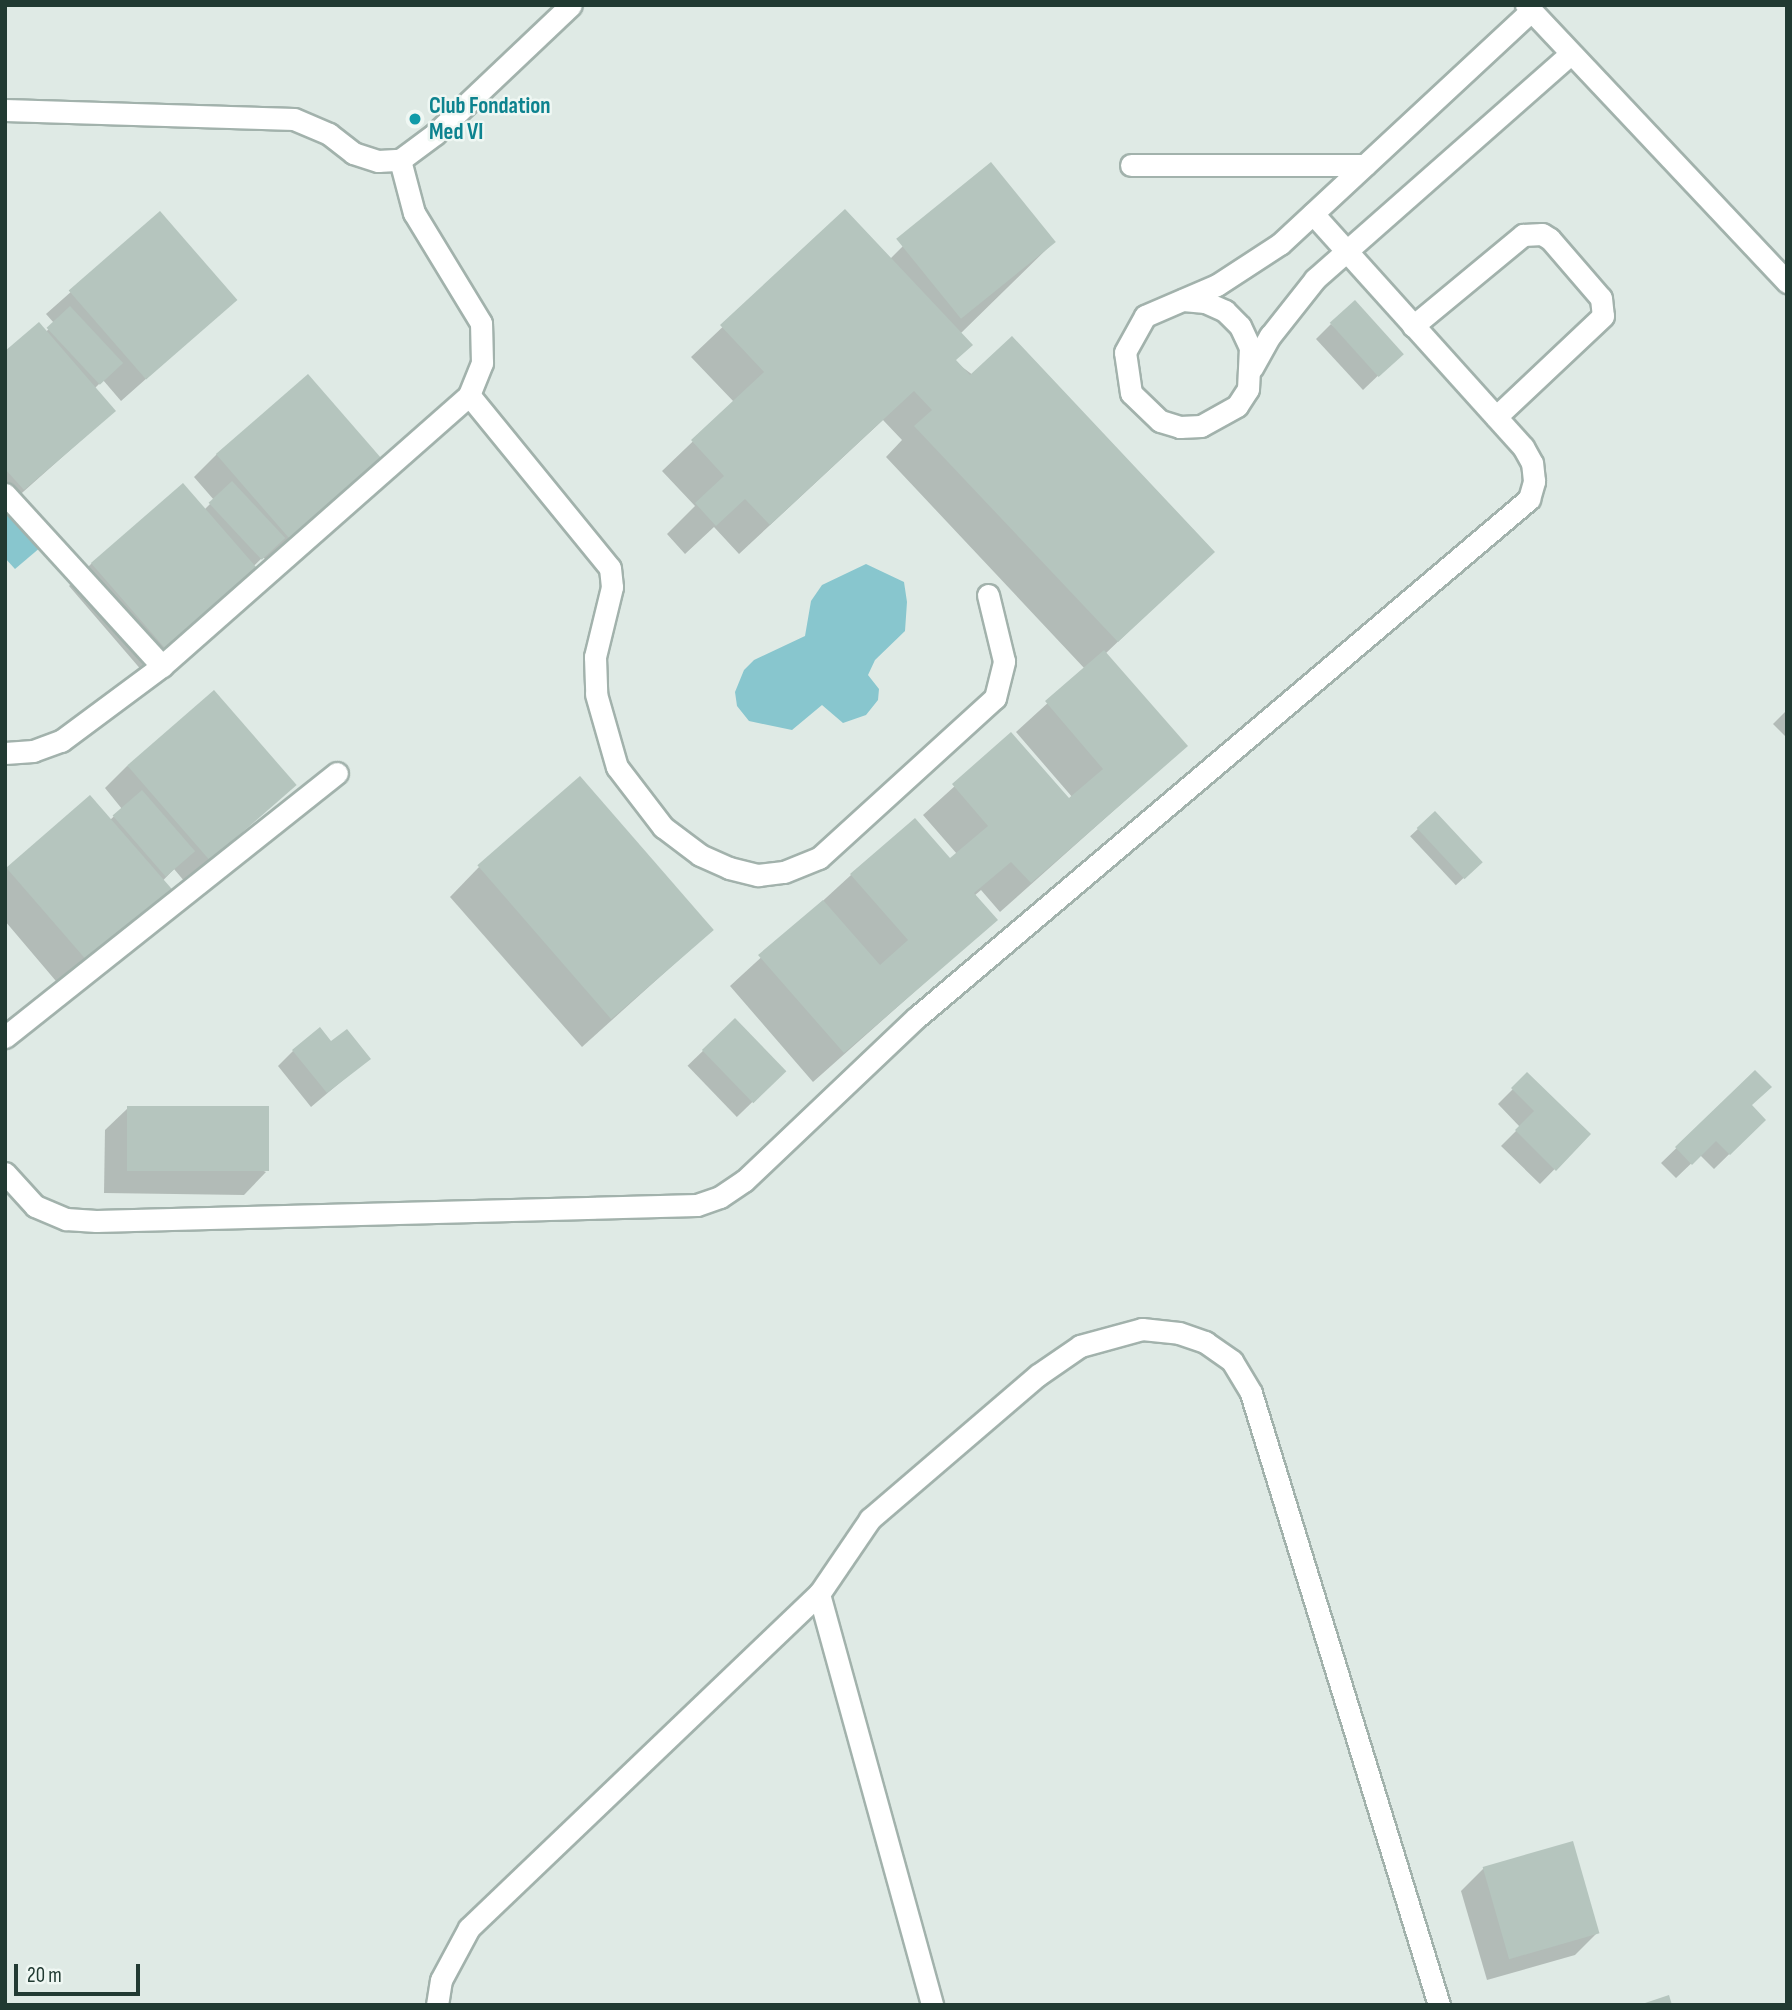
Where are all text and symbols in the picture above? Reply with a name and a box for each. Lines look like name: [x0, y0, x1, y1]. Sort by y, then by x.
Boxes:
place label: Club Fondation Med VI: [429, 92, 550, 146]
marker: Club Fondation Med VI: [407, 111, 423, 127]
scale bar: [18, 1951, 144, 1995]
text: 20 m: [27, 1963, 62, 1988]

